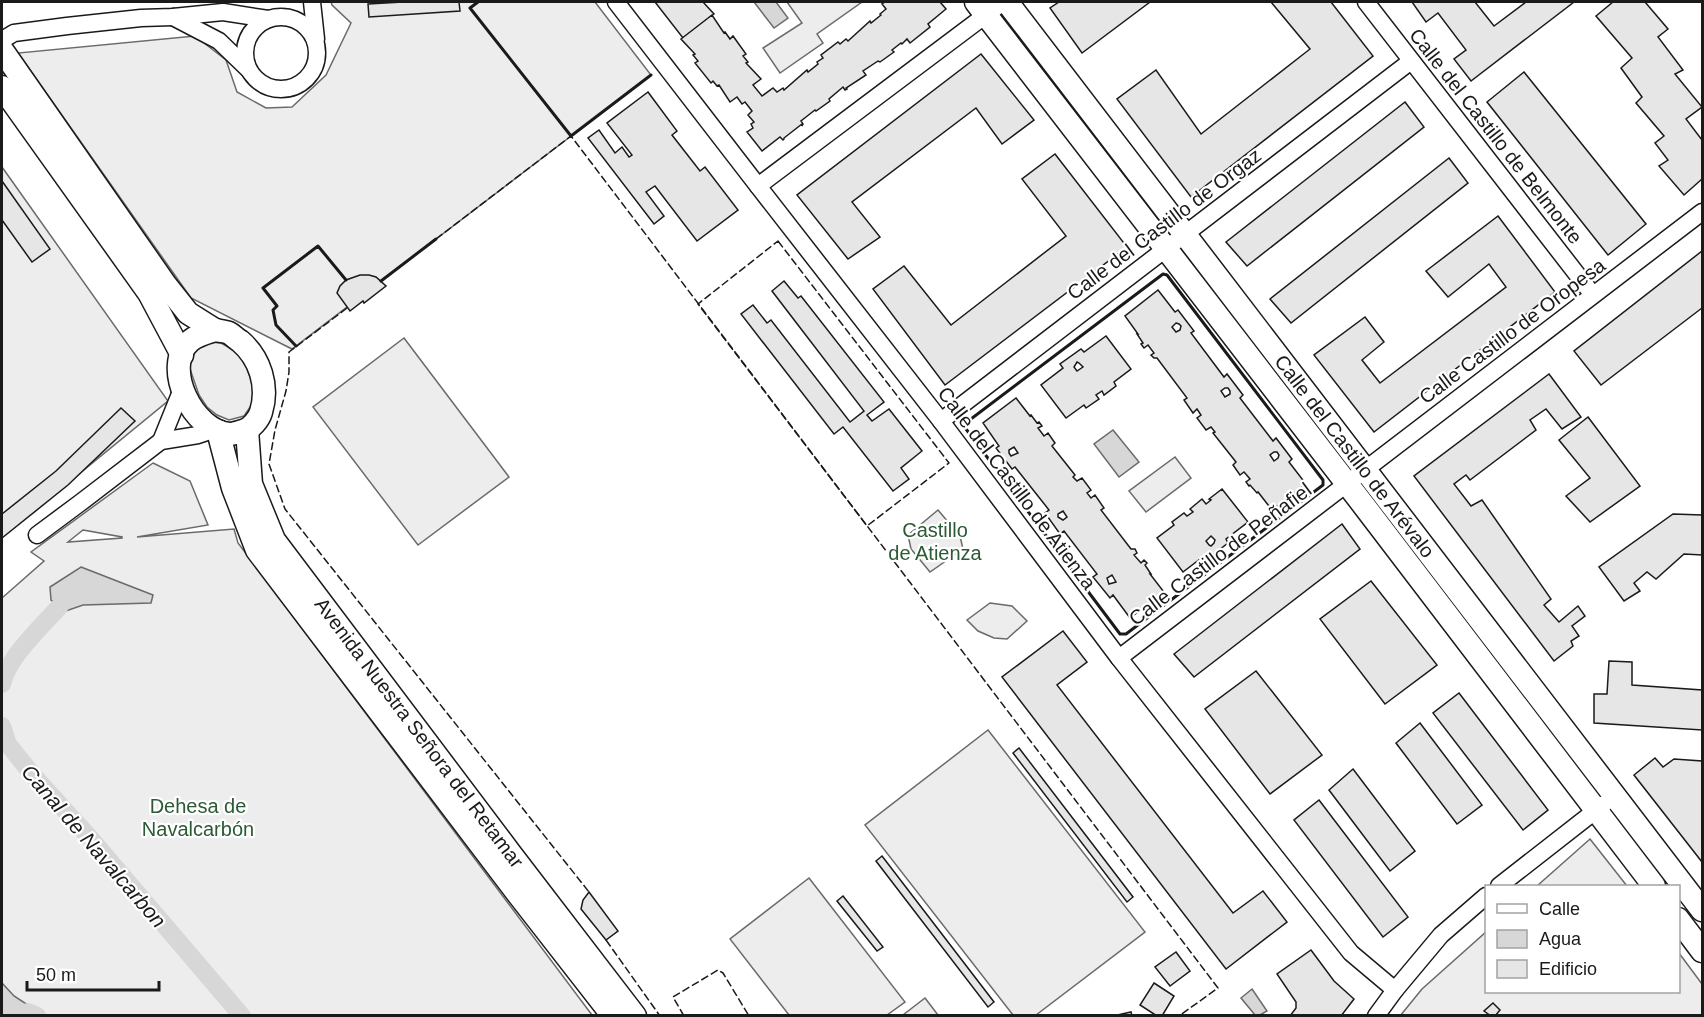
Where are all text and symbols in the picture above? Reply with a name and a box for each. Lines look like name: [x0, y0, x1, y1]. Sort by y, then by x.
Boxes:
street label: Calle del Castillo de Belmonte: [1405, 24, 1587, 248]
street label: Calle del Castillo de Orgaz: [1063, 144, 1265, 304]
street label: Calle Castillo de Oropesa: [1415, 253, 1610, 408]
street label: Calle del Castillo de Arévalo: [1270, 351, 1439, 562]
street label: Calle del Castillo de Atienza: [932, 381, 1102, 595]
street label: Calle Castillo de Peñafiel: [1125, 478, 1315, 630]
park label: Castillo de Atienza: [888, 518, 982, 565]
street label: Avenida Nuestra Señora del Retamar: [310, 593, 528, 872]
water label: Canal de Navalcarbon: [17, 760, 171, 932]
park label: Dehesa de Navalcarbón: [142, 795, 254, 840]
legend: [1485, 885, 1680, 993]
text: Calle: [1539, 899, 1580, 919]
text: Agua: [1539, 929, 1582, 949]
scale bar: [27, 954, 159, 992]
text: Edificio: [1539, 959, 1597, 979]
text: 50 m: [36, 965, 76, 985]

